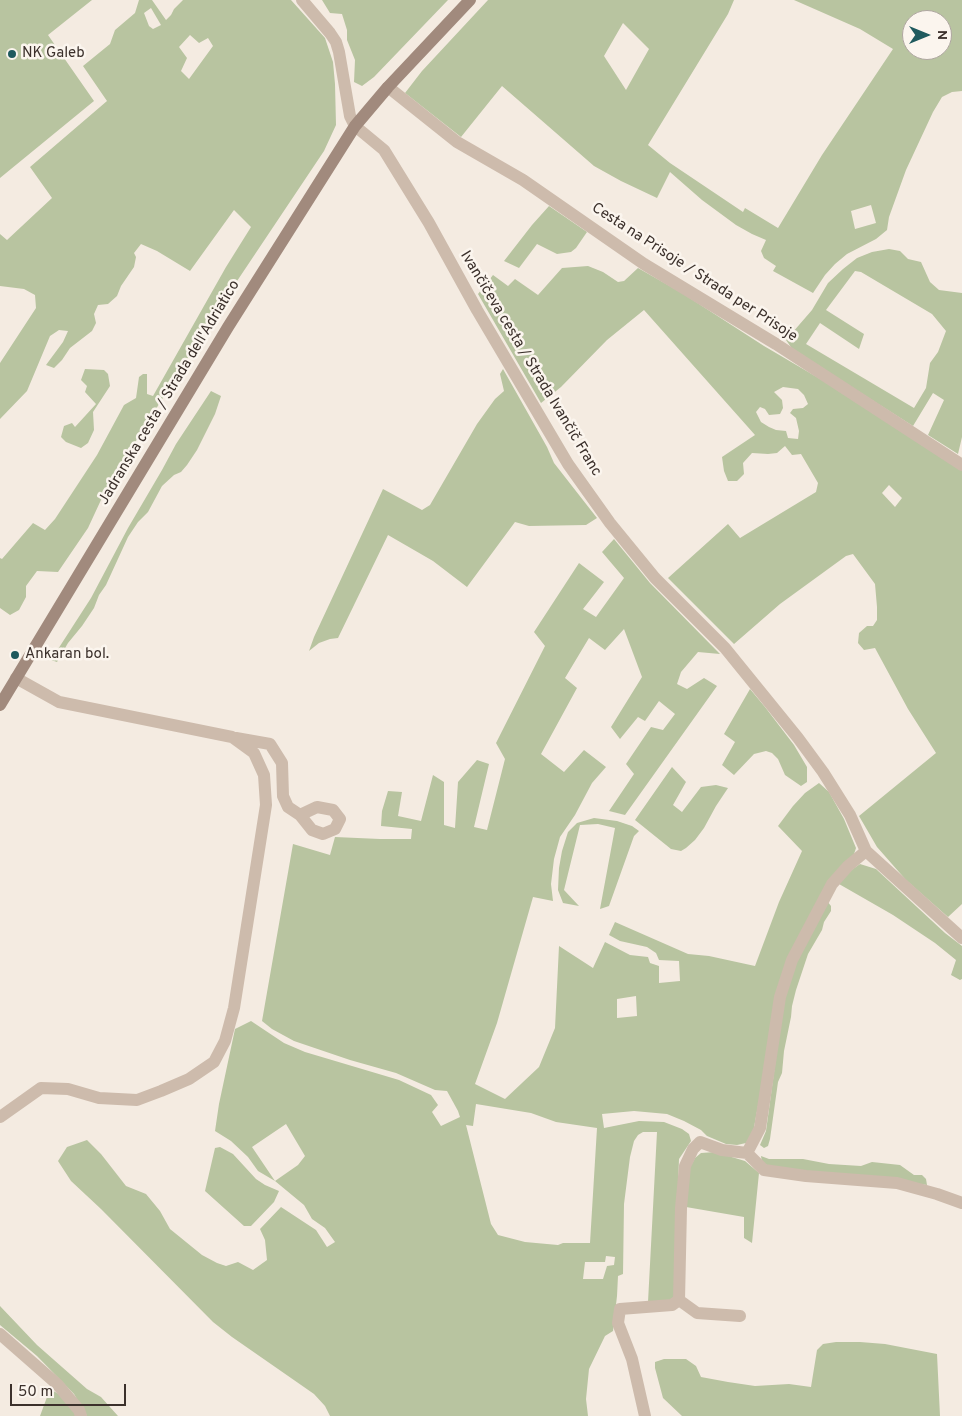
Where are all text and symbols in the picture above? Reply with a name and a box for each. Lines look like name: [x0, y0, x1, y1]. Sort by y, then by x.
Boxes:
north arrow: [902, 10, 952, 60]
text: N: [933, 30, 950, 40]
place label: NK Galeb: [22, 45, 85, 63]
marker: NK Galeb: [6, 48, 18, 60]
street label: Cesta na Prisoje / Strada per Prisoje: [588, 200, 800, 346]
street label: Ivančičeva cesta / Strada Ivančič Franc: [455, 248, 605, 480]
street label: Jadranska cesta / Strada dell'Adriatico: [96, 277, 244, 509]
place label: Ankaran bol.: [25, 646, 109, 664]
marker: Ankaran bol.: [9, 649, 21, 661]
scale bar: [12, 1374, 129, 1406]
text: 50 m: [18, 1383, 53, 1402]

